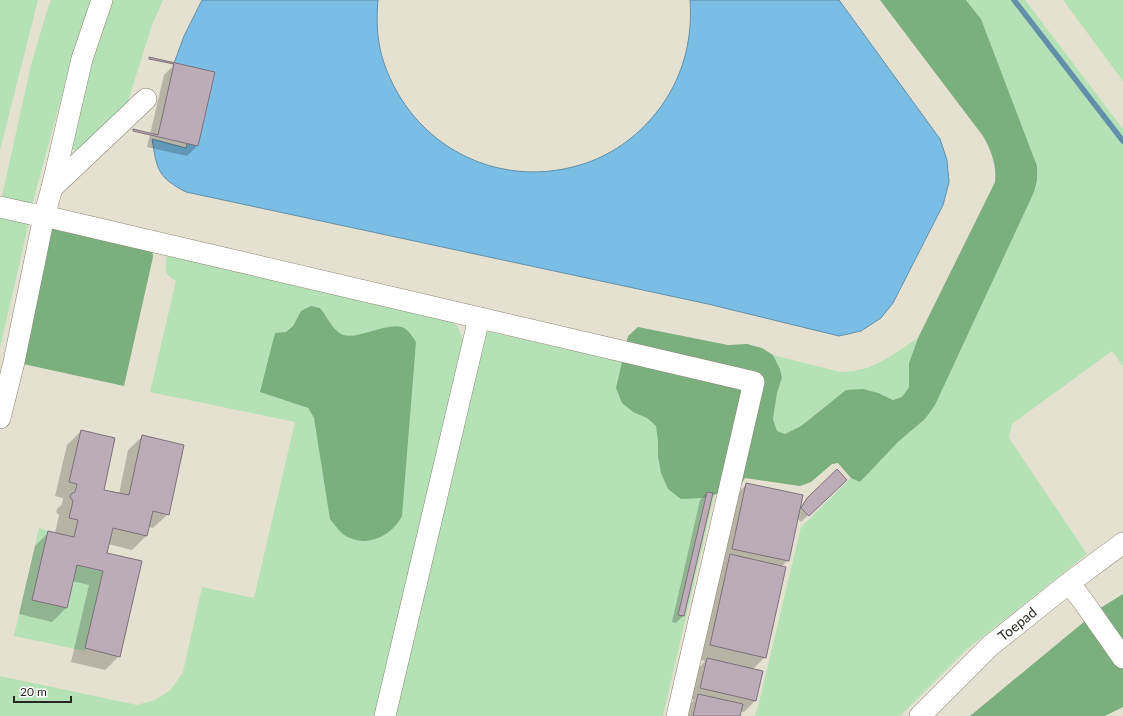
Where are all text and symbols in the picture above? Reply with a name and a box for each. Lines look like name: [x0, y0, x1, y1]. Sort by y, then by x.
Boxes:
street label: Toepad: [994, 603, 1040, 644]
scale bar: [14, 678, 71, 704]
text: 20 m: [20, 684, 47, 699]

